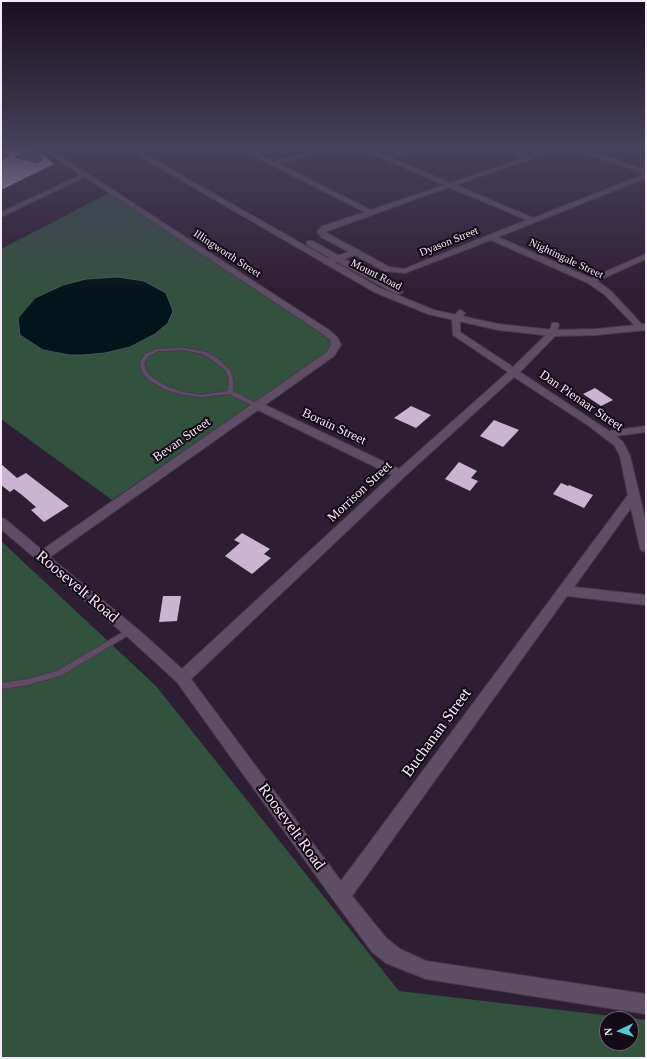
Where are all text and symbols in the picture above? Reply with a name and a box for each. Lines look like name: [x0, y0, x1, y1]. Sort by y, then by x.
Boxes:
street label: Dyason Street: [418, 224, 480, 260]
street label: Illingworth Street: [191, 227, 263, 281]
street label: Nightingale Street: [527, 236, 605, 282]
street label: Mount Road: [348, 257, 404, 293]
street label: Dan Pienaar Street: [536, 367, 626, 435]
street label: Borain Street: [299, 405, 369, 449]
street label: Bevan Street: [150, 414, 214, 466]
street label: Morrison Street: [325, 458, 395, 526]
street label: Roosevelt Road: [32, 547, 122, 627]
street label: Buchanan Street: [398, 685, 476, 781]
street label: Roosevelt Road: [253, 780, 329, 874]
north arrow: [599, 1011, 639, 1051]
text: N: [602, 1027, 614, 1036]

